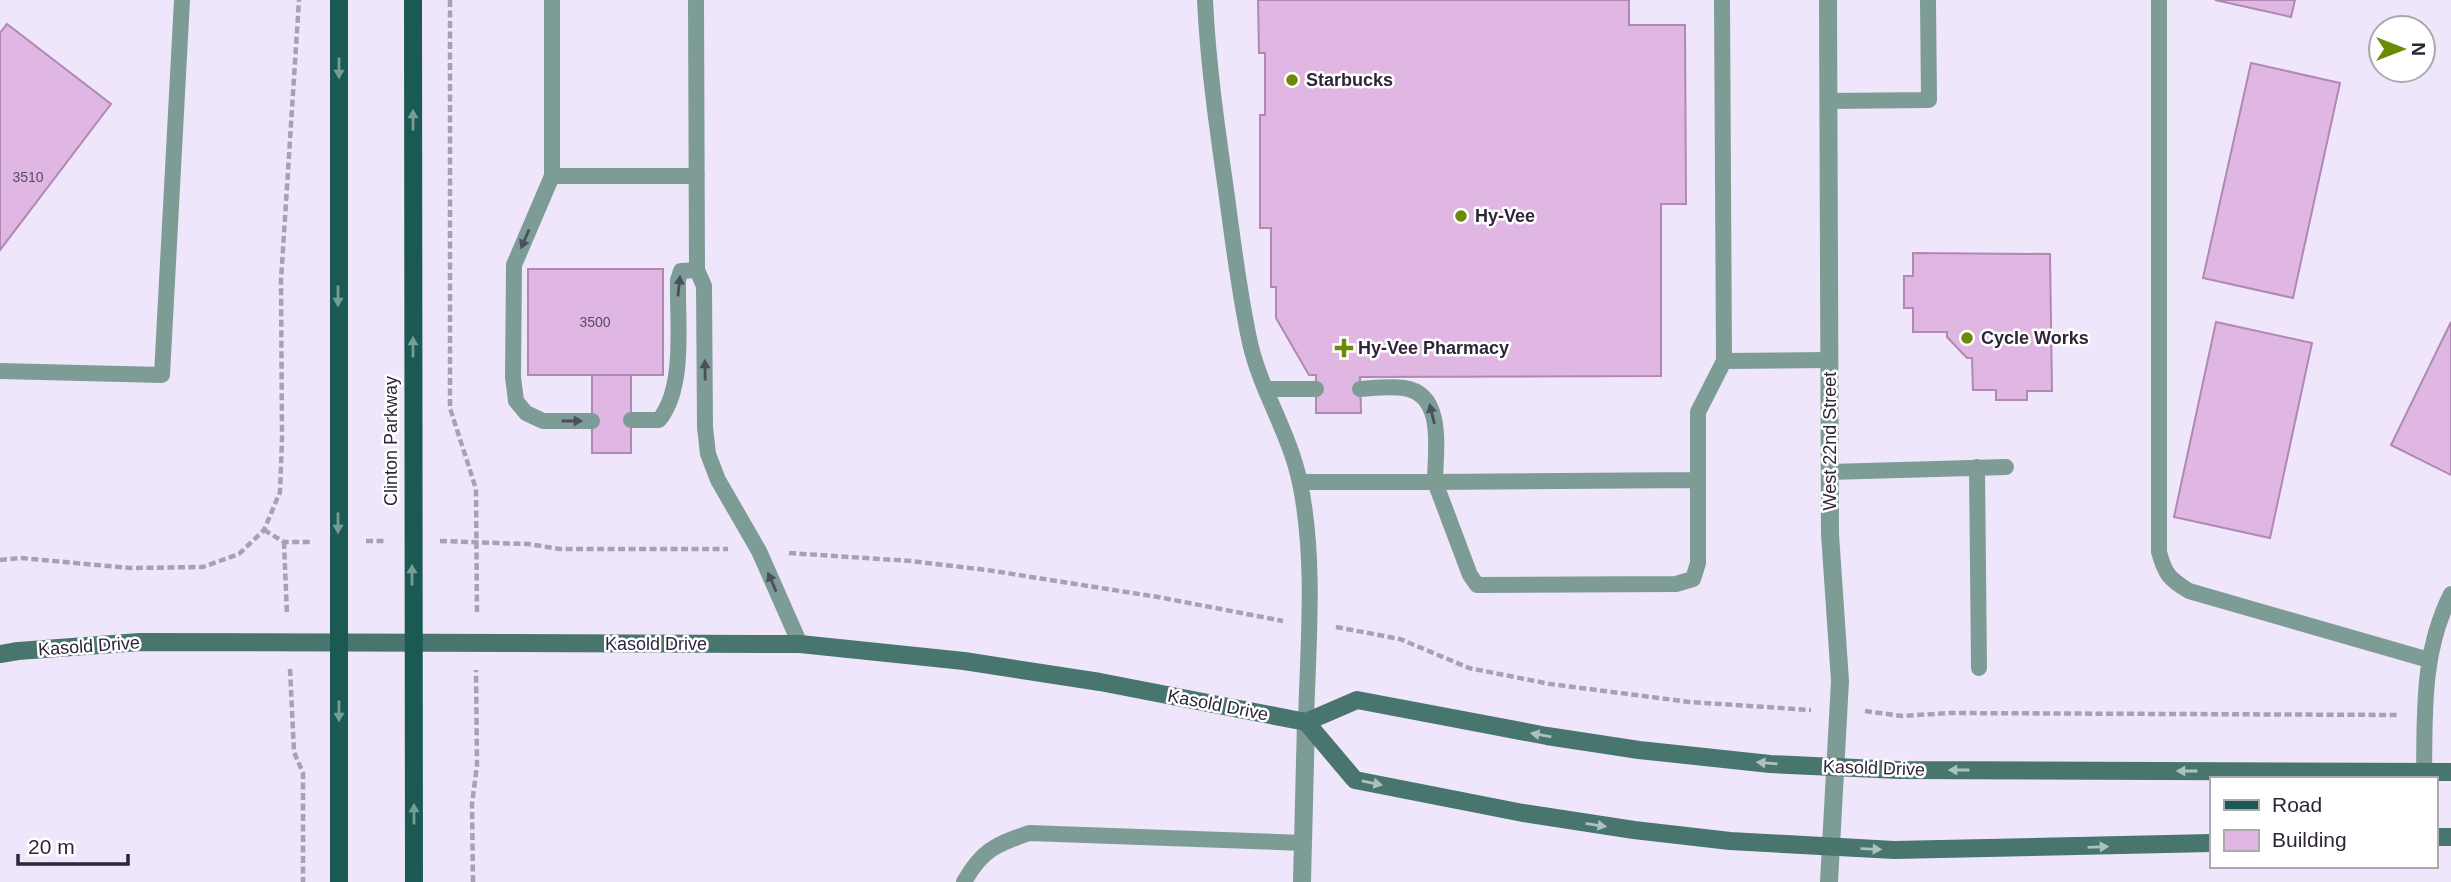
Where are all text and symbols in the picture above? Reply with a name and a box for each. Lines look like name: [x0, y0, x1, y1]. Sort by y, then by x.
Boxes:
north arrow: [2367, 14, 2437, 84]
text: N: [2408, 42, 2429, 56]
one-way arrow: [333, 57, 345, 79]
place label: Starbucks: [1306, 70, 1393, 90]
marker: Starbucks: [1284, 72, 1300, 88]
one-way arrow: [407, 108, 419, 130]
house number: 3510: [12, 169, 44, 185]
place label: Hy-Vee: [1475, 206, 1535, 226]
marker: Hy-Vee: [1453, 208, 1469, 224]
one-way arrow: [519, 229, 531, 249]
one-way arrow: [673, 275, 684, 297]
one-way arrow: [332, 285, 344, 307]
house number: 3500: [579, 314, 611, 330]
place label: Cycle Works: [1981, 328, 2089, 348]
marker: Cycle Works: [1959, 330, 1975, 346]
one-way arrow: [407, 336, 418, 358]
place label: Hy-Vee Pharmacy: [1358, 338, 1509, 358]
marker: Hy-Vee Pharmacy: [1336, 340, 1352, 356]
one-way arrow: [699, 359, 711, 381]
street label: West 22nd Street: [1820, 372, 1840, 510]
street label: Clinton Parkway: [381, 376, 401, 506]
one-way arrow: [1426, 403, 1437, 425]
one-way arrow: [561, 415, 583, 427]
one-way arrow: [332, 512, 344, 534]
one-way arrow: [407, 563, 418, 585]
one-way arrow: [766, 572, 778, 592]
street label: Kasold Drive: [37, 632, 141, 660]
street label: Kasold Drive: [605, 634, 707, 654]
street label: Kasold Drive: [1166, 685, 1270, 725]
one-way arrow: [333, 700, 345, 722]
one-way arrow: [1530, 729, 1552, 740]
street label: Kasold Drive: [1823, 756, 1925, 780]
one-way arrow: [1756, 757, 1778, 768]
one-way arrow: [1948, 764, 1970, 776]
one-way arrow: [2176, 765, 2198, 777]
legend: [2210, 777, 2437, 868]
one-way arrow: [1361, 778, 1383, 789]
text: Road: [2272, 793, 2322, 816]
one-way arrow: [408, 803, 420, 825]
one-way arrow: [1585, 819, 1607, 830]
scale bar: [18, 822, 128, 866]
text: Building: [2272, 828, 2347, 851]
text: 20 m: [28, 835, 75, 858]
one-way arrow: [2088, 841, 2110, 852]
one-way arrow: [1860, 843, 1882, 854]

